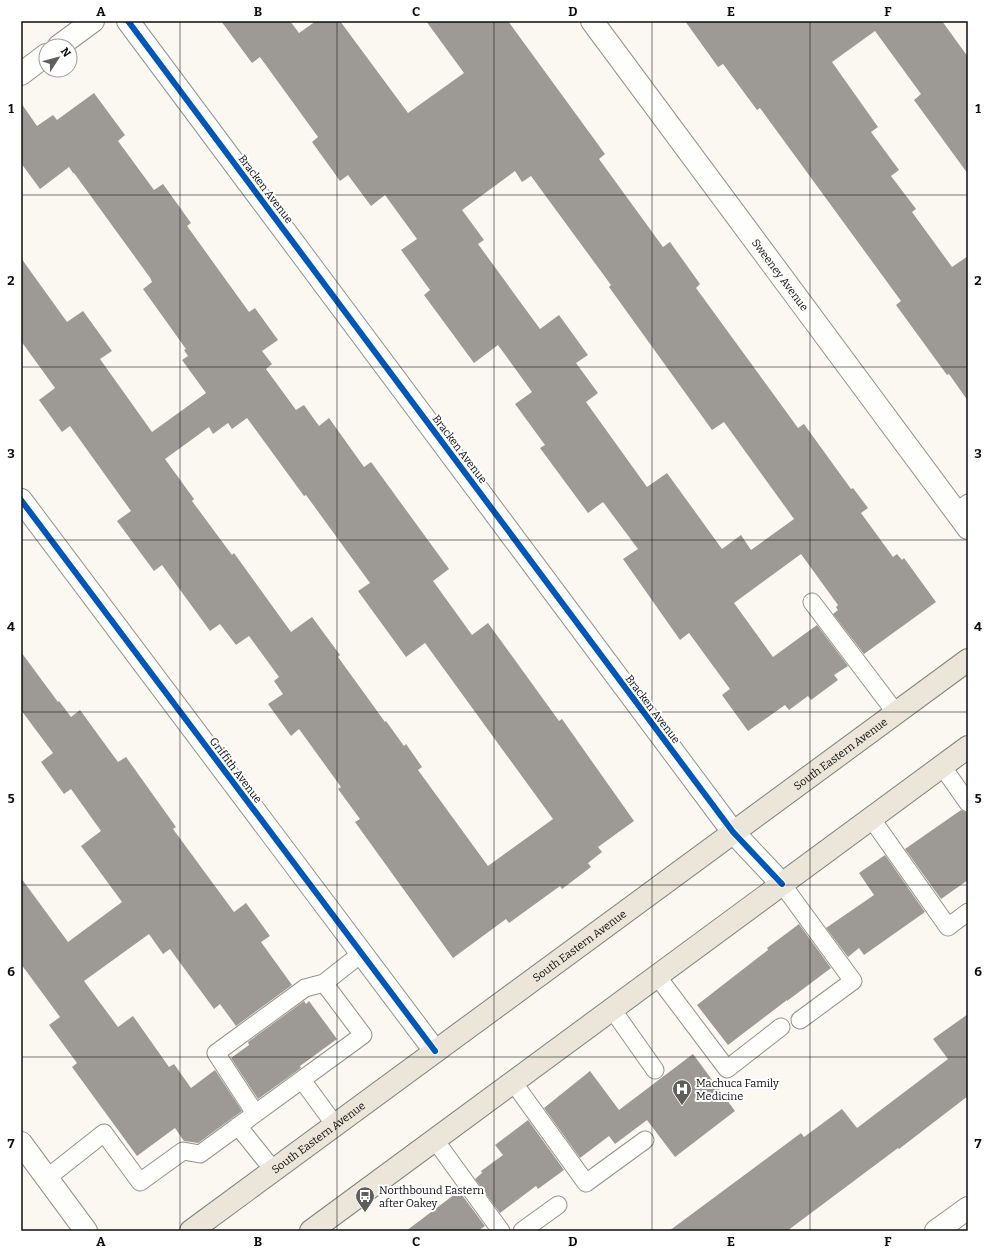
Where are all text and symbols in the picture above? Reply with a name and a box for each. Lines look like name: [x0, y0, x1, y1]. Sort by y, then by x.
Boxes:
text: A: [96, 4, 106, 19]
text: B: [254, 4, 262, 19]
text: C: [412, 4, 420, 19]
text: D: [568, 4, 578, 19]
text: E: [727, 4, 735, 19]
text: F: [884, 4, 892, 19]
north arrow: [38, 38, 78, 78]
text: N: [58, 45, 74, 60]
text: 1: [8, 101, 14, 116]
text: 1: [975, 101, 981, 116]
street label: Bracken Avenue: [236, 152, 296, 226]
street label: Sweeney Avenue: [749, 237, 811, 314]
text: 2: [7, 273, 15, 288]
text: 2: [974, 273, 982, 288]
street label: Bracken Avenue: [430, 412, 490, 486]
text: 3: [7, 446, 15, 461]
text: 3: [974, 446, 982, 461]
text: 4: [7, 619, 15, 634]
text: 4: [974, 619, 982, 634]
street label: Bracken Avenue: [623, 672, 683, 746]
street label: South Eastern Avenue: [791, 715, 890, 793]
street label: Griffith Avenue: [207, 735, 265, 806]
text: 5: [7, 791, 15, 806]
text: 5: [974, 791, 982, 806]
street label: South Eastern Avenue: [530, 907, 629, 985]
text: 6: [7, 964, 15, 979]
text: 6: [974, 964, 982, 979]
place label: Machuca Family Medicine: [696, 1077, 779, 1103]
hospital icon: Machuca Family Medicine: [671, 1078, 693, 1106]
street label: South Eastern Avenue: [269, 1099, 368, 1177]
text: 7: [8, 1136, 15, 1151]
text: 7: [975, 1136, 982, 1151]
place label: Northbound Eastern after Oakey: [379, 1184, 484, 1210]
bus stop icon: Northbound Eastern after Oakey: [354, 1185, 376, 1213]
text: A: [96, 1234, 106, 1249]
text: B: [254, 1234, 262, 1249]
text: C: [412, 1234, 420, 1249]
text: D: [568, 1234, 578, 1249]
text: E: [727, 1234, 735, 1249]
text: F: [884, 1234, 892, 1249]

